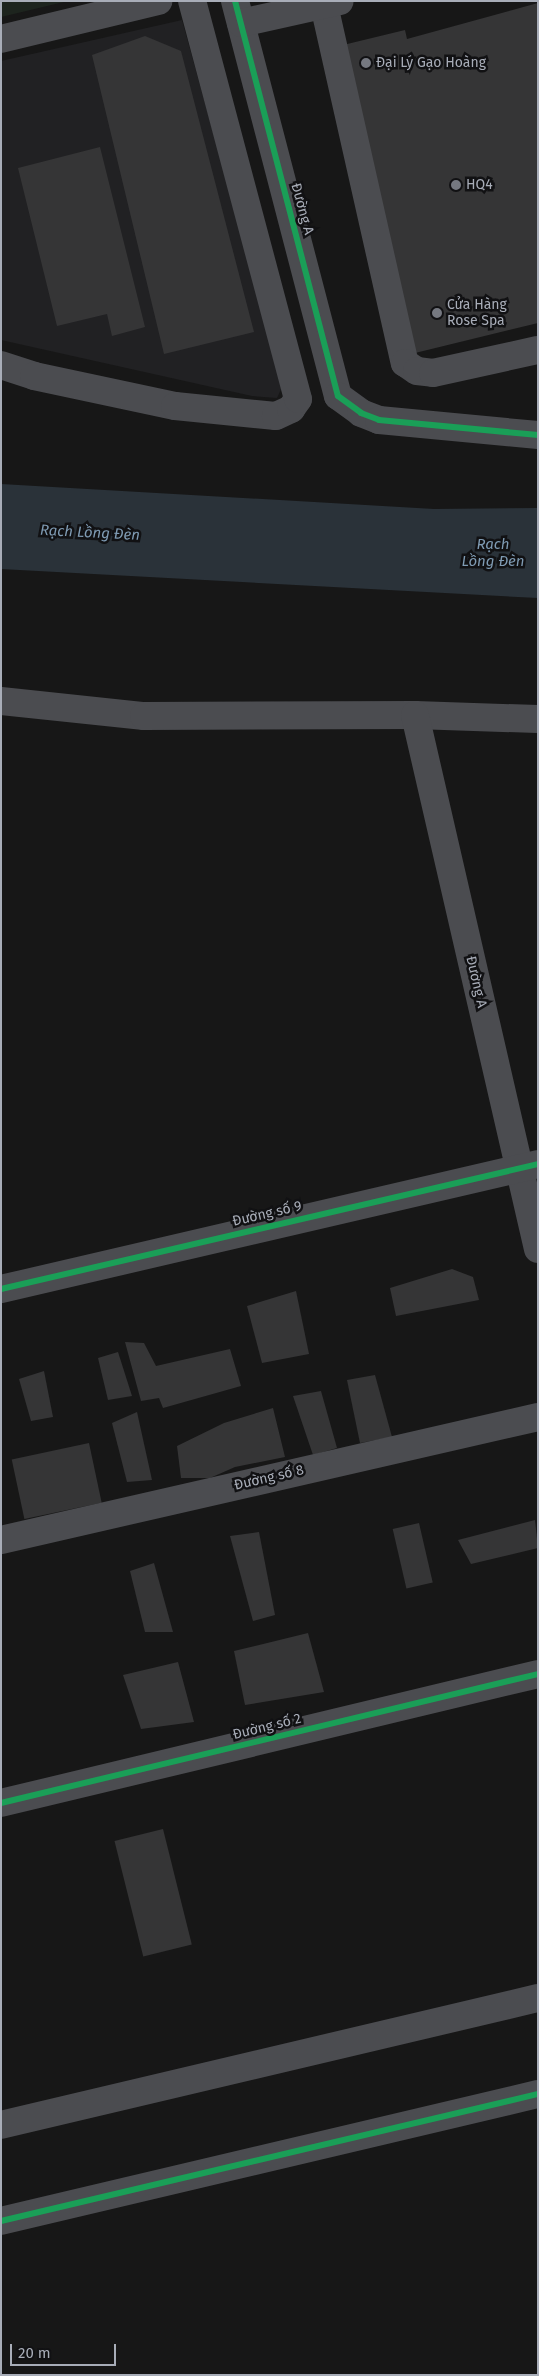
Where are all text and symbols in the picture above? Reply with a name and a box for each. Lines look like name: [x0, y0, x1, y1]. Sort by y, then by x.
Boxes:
place label: Đại Lý Gạo Hoàng: [376, 55, 486, 71]
marker: Đại Lý Gạo Hoàng: [360, 57, 372, 69]
place label: HQ4: [466, 177, 493, 193]
marker: HQ4: [450, 179, 462, 191]
street label: Đường A: [287, 181, 317, 237]
place label: Cửa Hàng Rose Spa: [447, 297, 507, 330]
marker: Cửa Hàng Rose Spa: [431, 307, 443, 319]
water label: Rạch Lồng Đèn: [40, 521, 140, 545]
water label: Rạch Lồng Đèn: [461, 535, 525, 570]
street label: Đường A: [462, 954, 490, 1010]
street label: Đường số 9: [231, 1198, 303, 1230]
street label: Đường số 8: [233, 1462, 305, 1494]
street label: Đường số 2: [231, 1710, 303, 1744]
scale bar: [12, 2334, 119, 2366]
text: 20 m: [18, 2344, 51, 2362]

